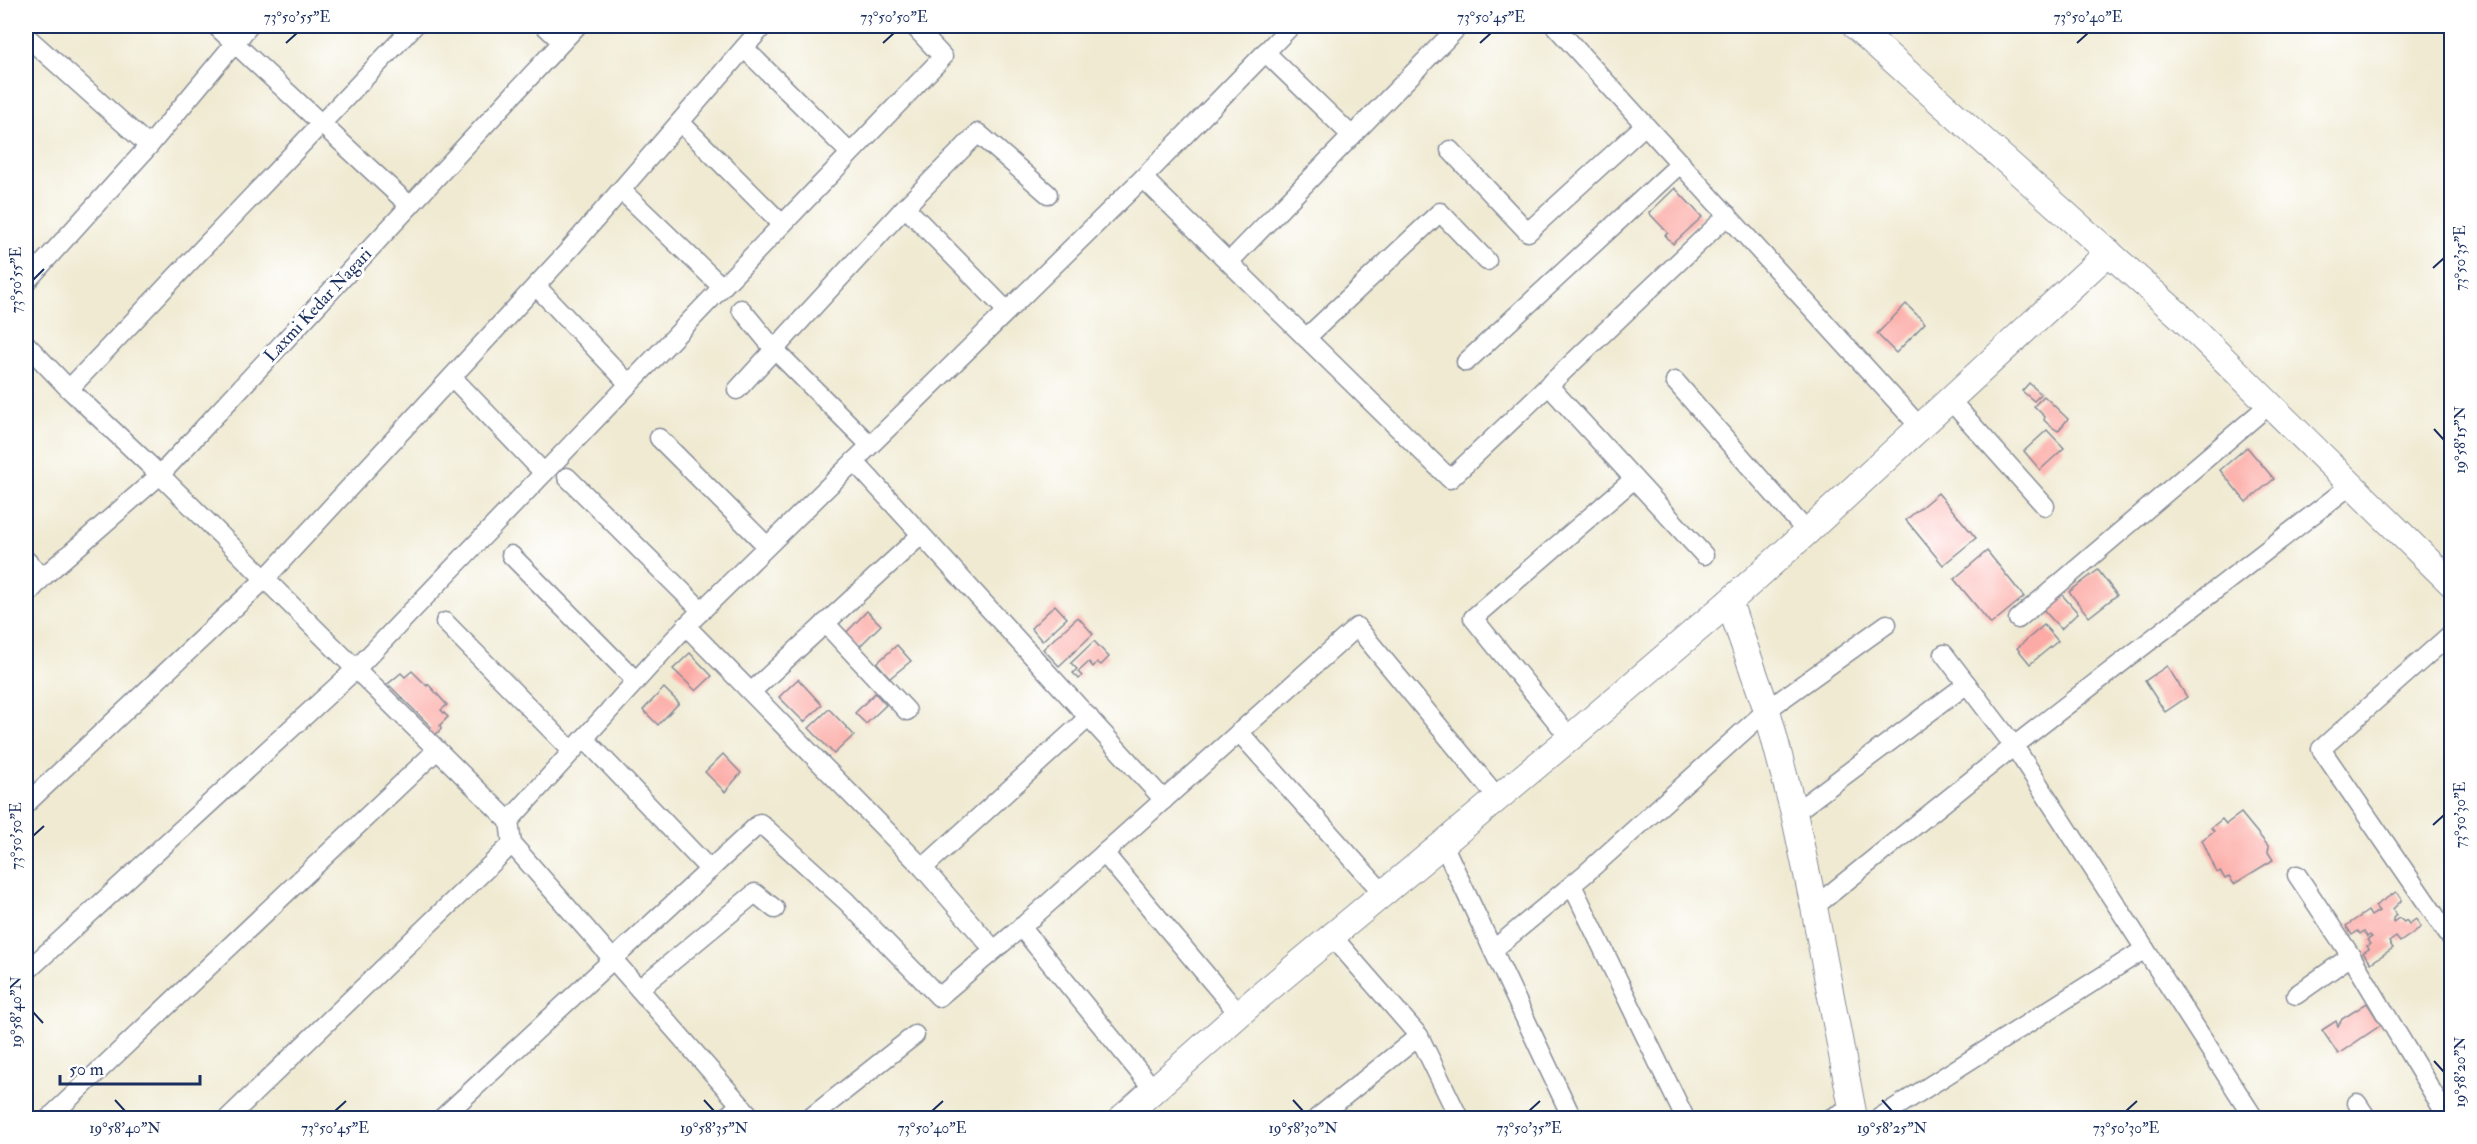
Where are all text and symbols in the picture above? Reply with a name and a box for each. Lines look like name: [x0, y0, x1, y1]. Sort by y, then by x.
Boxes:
text: 73°50'55"E: [264, 8, 330, 27]
text: 73°50'50"E: [860, 8, 928, 27]
text: 73°50'45"E: [1457, 8, 1525, 27]
text: 73°50'40"E: [2053, 8, 2123, 27]
text: 73°50'35"E: [2451, 225, 2470, 291]
street label: Laxmi Kedar Nagari: [259, 243, 377, 367]
text: 73°50'55"E: [7, 247, 26, 313]
text: 19°58'15"N: [2451, 406, 2470, 474]
text: 73°50'30"E: [2451, 781, 2470, 848]
text: 73°50'50"E: [7, 802, 26, 870]
text: 19°58'40"N: [7, 976, 26, 1048]
text: 19°58'20"N: [2451, 1036, 2470, 1108]
scale bar: [60, 1048, 200, 1086]
text: 50 m: [69, 1058, 104, 1081]
text: 19°58'40"N: [89, 1119, 161, 1138]
text: 73°50'45"E: [301, 1119, 369, 1138]
text: 19°58'35"N: [680, 1119, 749, 1138]
text: 73°50'40"E: [897, 1119, 967, 1138]
text: 19°58'30"N: [1268, 1119, 1338, 1138]
text: 73°50'35"E: [1496, 1119, 1562, 1138]
text: 19°58'25"N: [1857, 1119, 1928, 1138]
text: 73°50'30"E: [2093, 1119, 2160, 1138]

